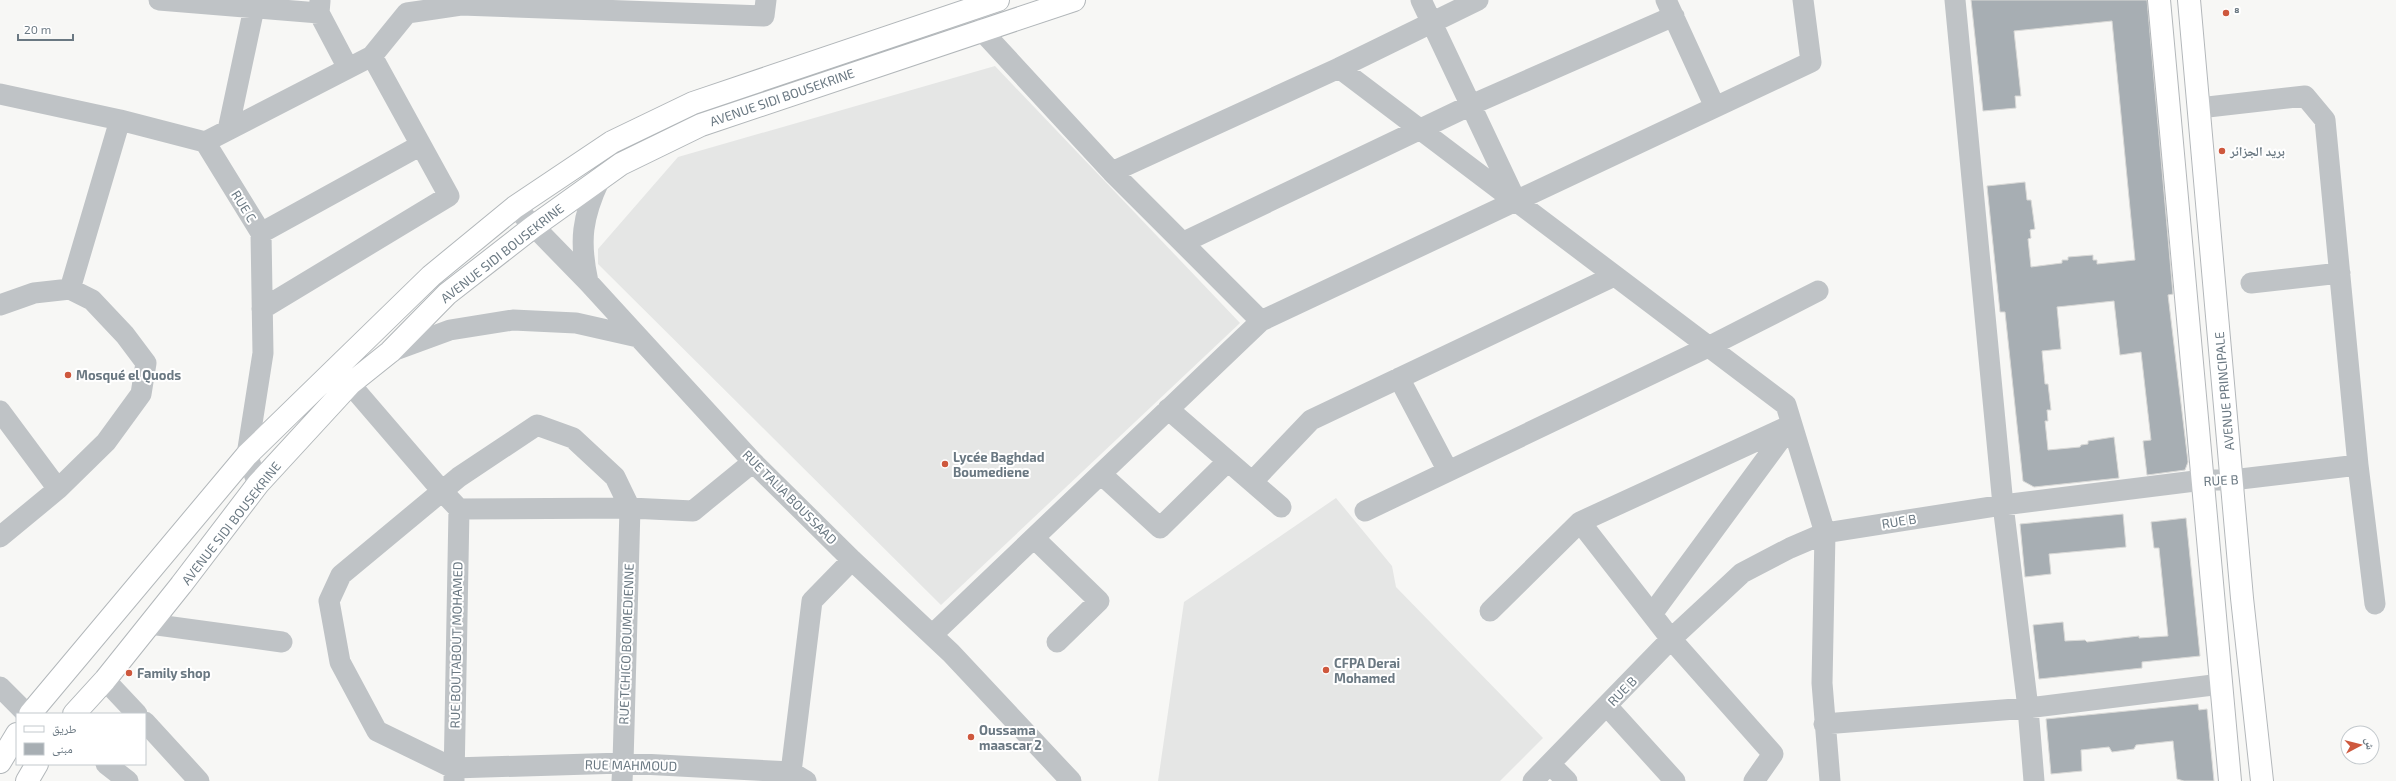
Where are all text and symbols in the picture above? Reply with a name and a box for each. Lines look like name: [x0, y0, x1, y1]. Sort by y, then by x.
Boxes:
place label: ⁸: [2234, 5, 2240, 21]
marker: ⁸: [2221, 8, 2231, 18]
scale bar: [18, 16, 73, 42]
text: 20 m: [24, 22, 51, 36]
street label: AVENUE SIDI BOUSEKRINE: [708, 65, 856, 129]
place label: بريد الجزائر: [2229, 143, 2285, 159]
marker: بريد الجزائر: [2217, 146, 2227, 156]
street label: RUE C: [228, 187, 260, 225]
street label: AVENUE SIDI BOUSEKRINE: [437, 200, 567, 306]
street label: AVENUE PRINCIPALE: [2211, 331, 2237, 451]
place label: Mosqué el Quods: [76, 367, 181, 384]
marker: Mosqué el Quods: [63, 370, 73, 380]
street label: RUE TALIA BOUSSAAD: [739, 446, 841, 548]
place label: Lycée Baghdad Boumediene: [953, 449, 1045, 480]
street label: AVENUE SIDI BOUSEKRINE: [178, 458, 284, 588]
marker: Lycée Baghdad Boumediene: [940, 459, 950, 469]
street label: RUE B: [2203, 471, 2239, 489]
street label: RUE B: [1880, 510, 1918, 532]
street label: RUE BOUTABOUT MOHAMED: [447, 561, 465, 729]
street label: RUE TCHICO BOUMEDIENNE: [615, 563, 637, 725]
place label: CFPA Derai Mohamed: [1334, 655, 1400, 686]
place label: Family shop: [137, 665, 211, 681]
marker: CFPA Derai Mohamed: [1321, 665, 1331, 675]
marker: Family shop: [124, 668, 134, 678]
street label: RUE B: [1604, 673, 1640, 709]
legend: [16, 713, 146, 765]
text: طريق: [52, 721, 77, 736]
place label: Oussama maascar 2: [979, 722, 1042, 753]
north arrow: [2340, 725, 2380, 765]
marker: Oussama maascar 2: [966, 732, 976, 742]
text: ش: [2361, 737, 2378, 751]
text: مبنى: [52, 741, 73, 756]
street label: RUE MAHMOUD: [585, 756, 677, 774]

